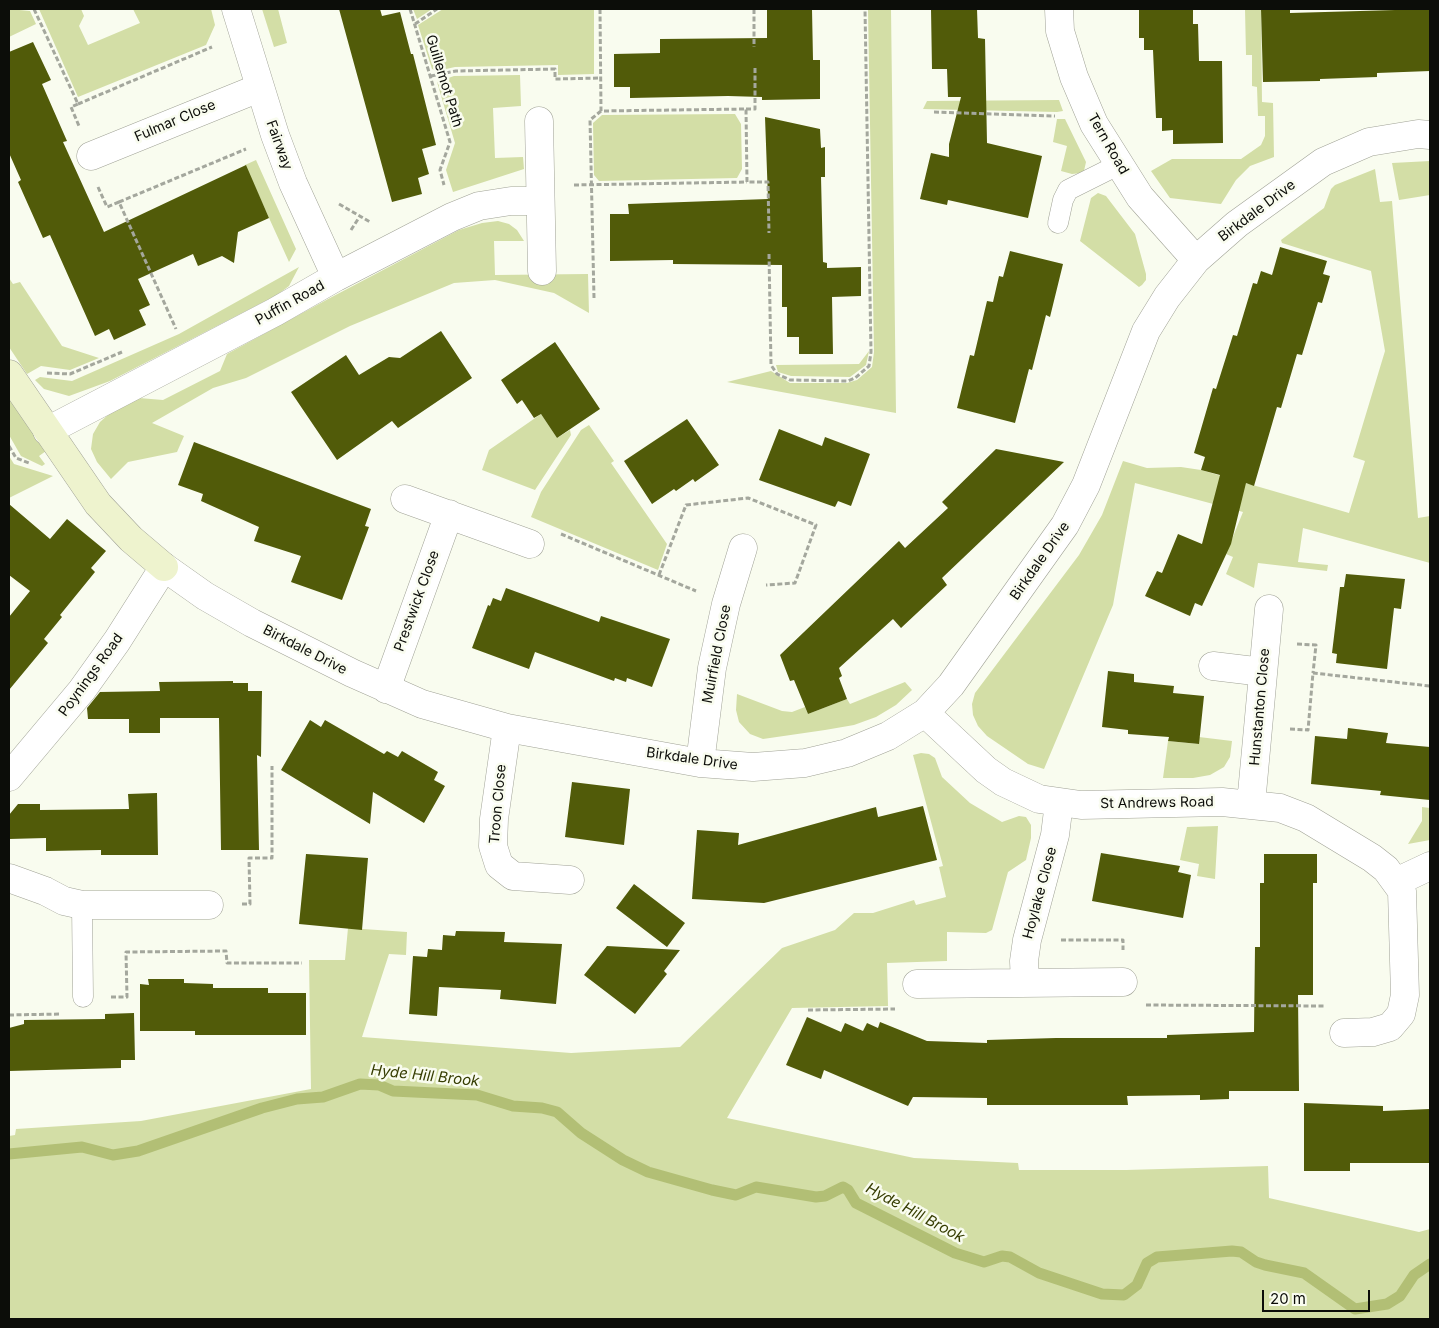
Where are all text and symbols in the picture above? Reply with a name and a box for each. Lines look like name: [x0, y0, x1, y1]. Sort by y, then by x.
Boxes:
street label: Guillemot Path: [422, 33, 466, 129]
street label: Fulmar Close: [132, 96, 218, 146]
street label: Tern Road: [1084, 111, 1132, 177]
street label: Fairway: [262, 118, 296, 172]
street label: Birkdale Drive: [1215, 177, 1299, 245]
street label: Puffin Road: [253, 277, 327, 329]
street label: Birkdale Drive: [1007, 518, 1073, 604]
street label: Prestwick Close: [391, 548, 443, 654]
street label: Muirfield Close: [699, 603, 735, 705]
street label: Birkdale Drive: [260, 622, 350, 678]
street label: Poynings Road: [55, 630, 127, 720]
street label: Hunstanton Close: [1247, 648, 1273, 766]
street label: Birkdale Drive: [645, 744, 739, 774]
street label: Troon Close: [486, 763, 510, 845]
street label: St Andrews Road: [1100, 794, 1214, 812]
street label: Hoylake Close: [1020, 845, 1060, 941]
water label: Hyde Hill Brook: [370, 1061, 480, 1091]
water label: Hyde Hill Brook: [863, 1179, 967, 1247]
scale bar: [1264, 1280, 1372, 1312]
text: 20 m: [1270, 1289, 1306, 1308]

